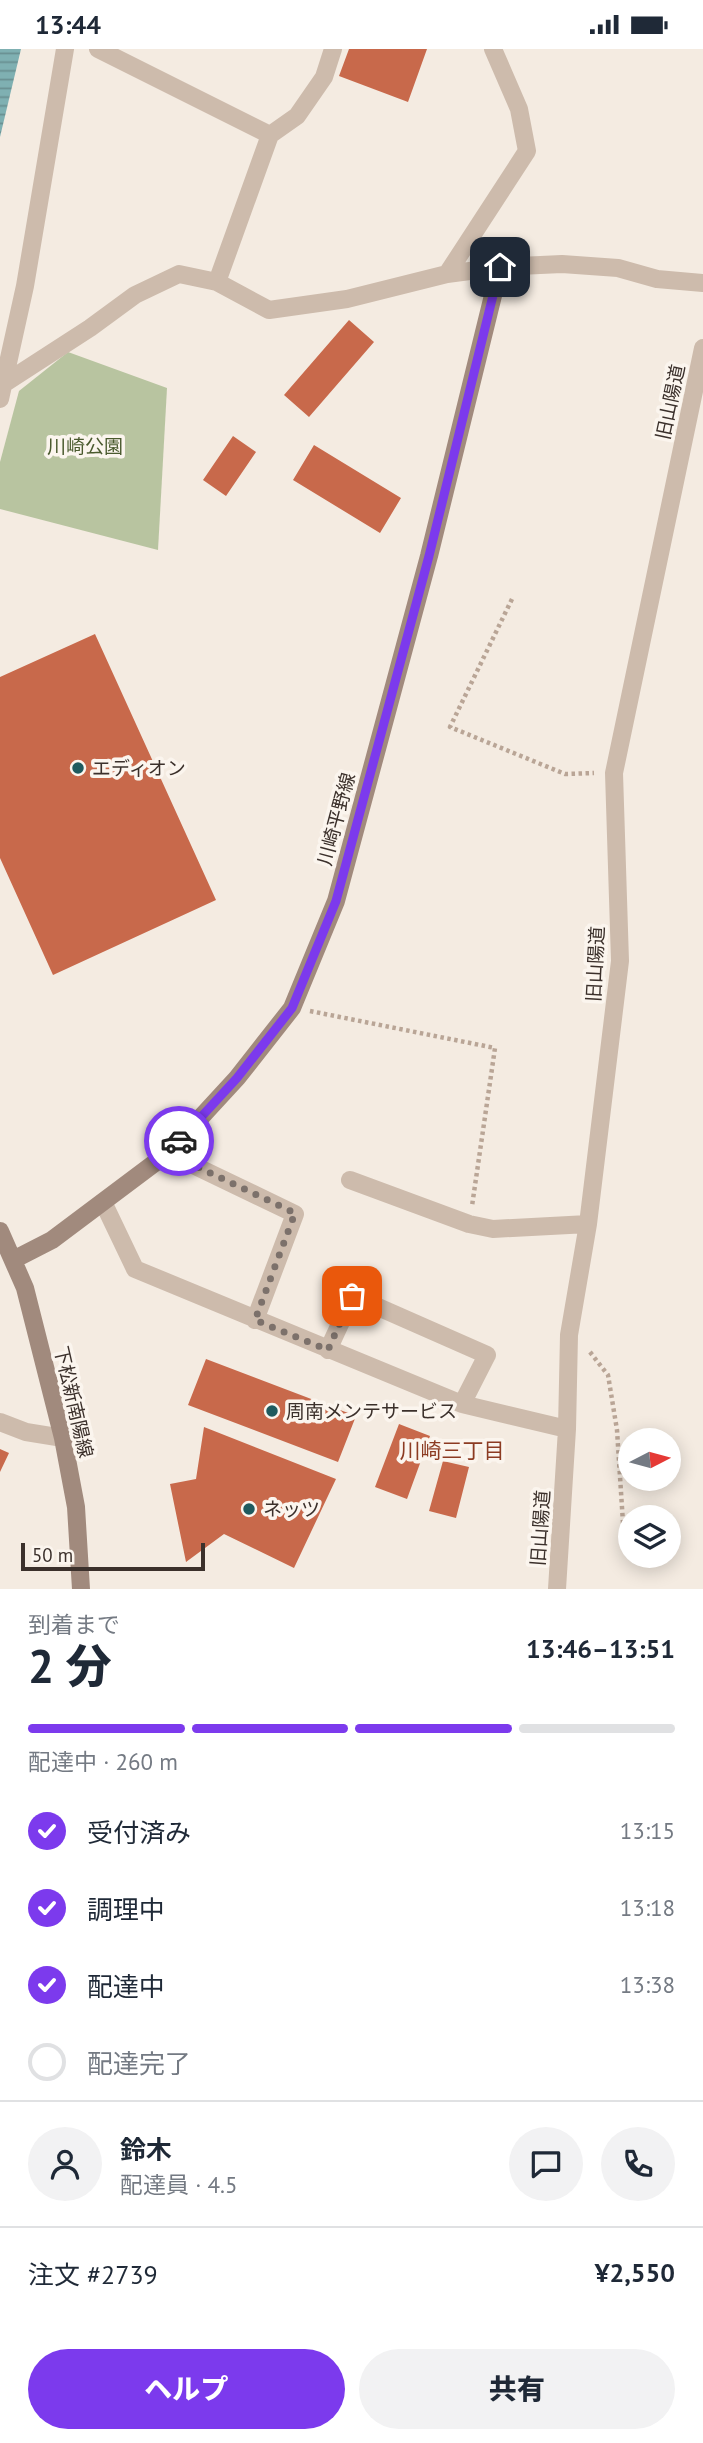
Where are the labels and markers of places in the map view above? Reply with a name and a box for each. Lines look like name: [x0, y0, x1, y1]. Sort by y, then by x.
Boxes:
pin: [470, 237, 530, 297]
place label: エディオン: [92, 756, 186, 780]
marker: エディオン: [70, 760, 86, 776]
pin: [322, 1266, 382, 1326]
place label: 周南メンテサービス: [286, 1399, 457, 1423]
marker: 周南メンテサービス: [264, 1403, 280, 1419]
place label: ネッツ: [263, 1497, 320, 1521]
marker: ネッツ: [241, 1501, 257, 1517]

